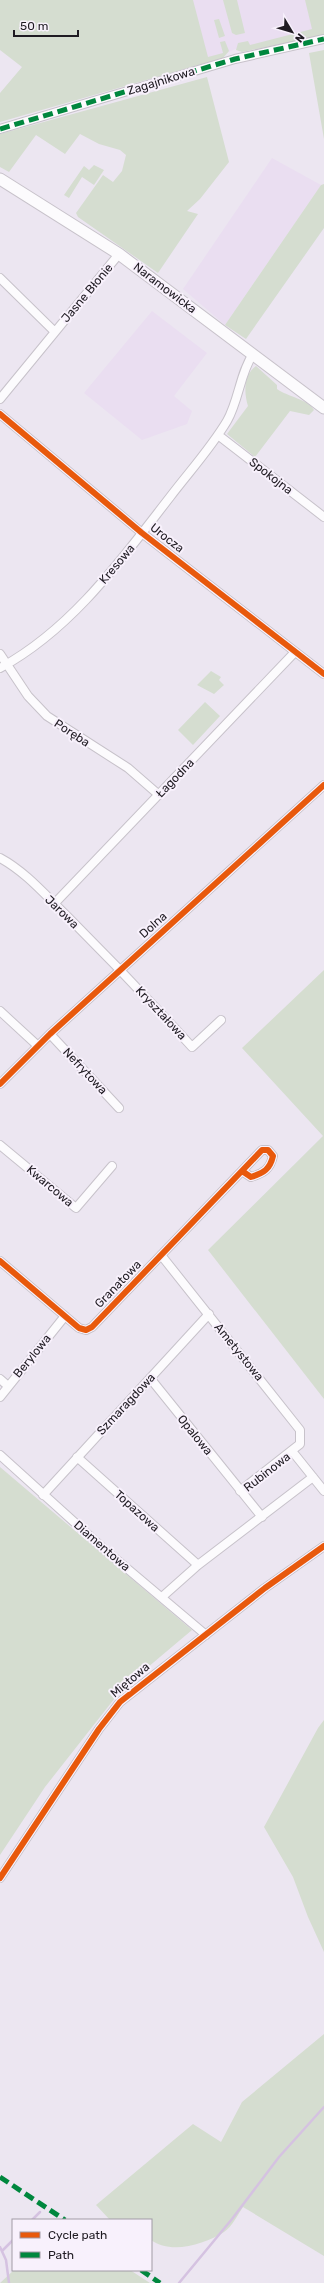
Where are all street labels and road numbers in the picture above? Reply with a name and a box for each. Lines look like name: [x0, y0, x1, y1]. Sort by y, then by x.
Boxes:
street label: Zagajnikowa: [126, 64, 196, 98]
street label: Naramowicka: [131, 260, 199, 316]
street label: Jasne Błonie: [58, 261, 116, 325]
street label: Spokojna: [246, 455, 296, 497]
street label: Urocza: [147, 520, 187, 556]
street label: Kresowa: [96, 541, 138, 587]
street label: Poręba: [52, 716, 92, 750]
street label: Łagodna: [153, 756, 197, 800]
street label: Jarowa: [42, 893, 82, 931]
street label: Dolna: [136, 909, 170, 941]
street label: Kryształowa: [133, 983, 189, 1043]
street label: Nefrytowa: [60, 1045, 110, 1097]
street label: Kwarcowa: [24, 1162, 76, 1210]
street label: Granatowa: [92, 1257, 144, 1311]
street label: Ametystowa: [211, 1320, 267, 1384]
street label: Berylowa: [10, 1332, 54, 1380]
street label: Szmaragdowa: [94, 1370, 158, 1438]
street label: Opalowa: [175, 1412, 215, 1458]
street label: Rubinowa: [241, 1449, 293, 1495]
street label: Topazowa: [112, 1487, 162, 1535]
street label: Diamentowa: [71, 1518, 133, 1574]
street label: Miętowa: [108, 1660, 152, 1700]

